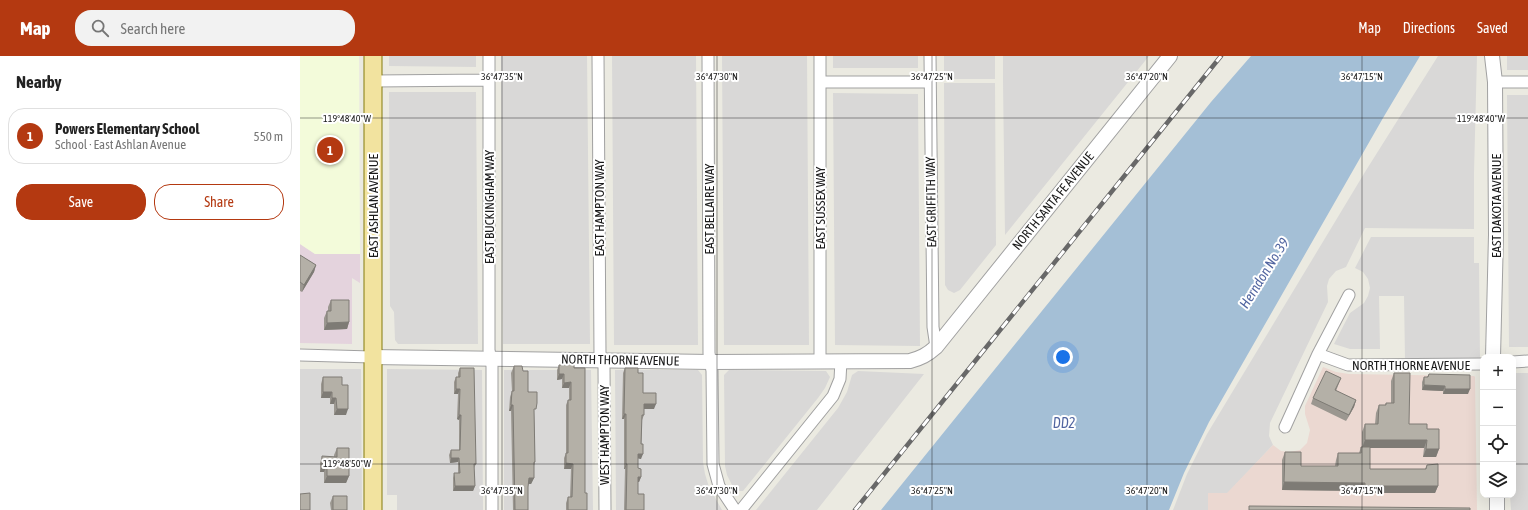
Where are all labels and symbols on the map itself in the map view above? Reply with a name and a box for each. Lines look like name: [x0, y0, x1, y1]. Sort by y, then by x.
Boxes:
text: 36°47'35"N: [481, 71, 523, 82]
text: 36°47'30"N: [696, 71, 738, 82]
text: 36°47'25"N: [911, 71, 953, 82]
text: 36°47'20"N: [1126, 71, 1168, 82]
text: 36°47'15"N: [1341, 71, 1383, 82]
text: 119°48'40"W: [323, 113, 372, 124]
text: 119°48'40"W: [1457, 113, 1506, 124]
pin: 1: [317, 135, 343, 165]
street label: NORTH SANTA FE AVENUE: [1009, 149, 1097, 253]
street label: EAST BUCKINGHAM WAY: [482, 150, 497, 264]
street label: EAST ASHLAN AVENUE: [366, 154, 381, 258]
street label: EAST DAKOTA AVENUE: [1489, 154, 1504, 258]
street label: EAST GRIFFITH WAY: [923, 156, 939, 248]
street label: EAST HAMPTON WAY: [592, 159, 607, 257]
street label: EAST BELLAIRE WAY: [702, 163, 717, 254]
street label: EAST SUSSEX WAY: [813, 166, 828, 249]
water label: Herndon No. 39: [1236, 235, 1292, 311]
your location: [1053, 347, 1073, 367]
street label: NORTH THORNE AVENUE: [561, 351, 680, 369]
street label: NORTH THORNE AVENUE: [1352, 358, 1470, 373]
street label: WEST HAMPTON WAY: [597, 385, 612, 485]
water label: DD2: [1053, 415, 1076, 431]
text: 119°48'50"W: [323, 458, 372, 469]
text: 36°47'35"N: [481, 485, 523, 496]
text: 36°47'30"N: [696, 485, 738, 496]
text: 36°47'25"N: [911, 485, 953, 496]
text: 36°47'20"N: [1126, 485, 1168, 496]
text: 36°47'15"N: [1341, 485, 1383, 496]

